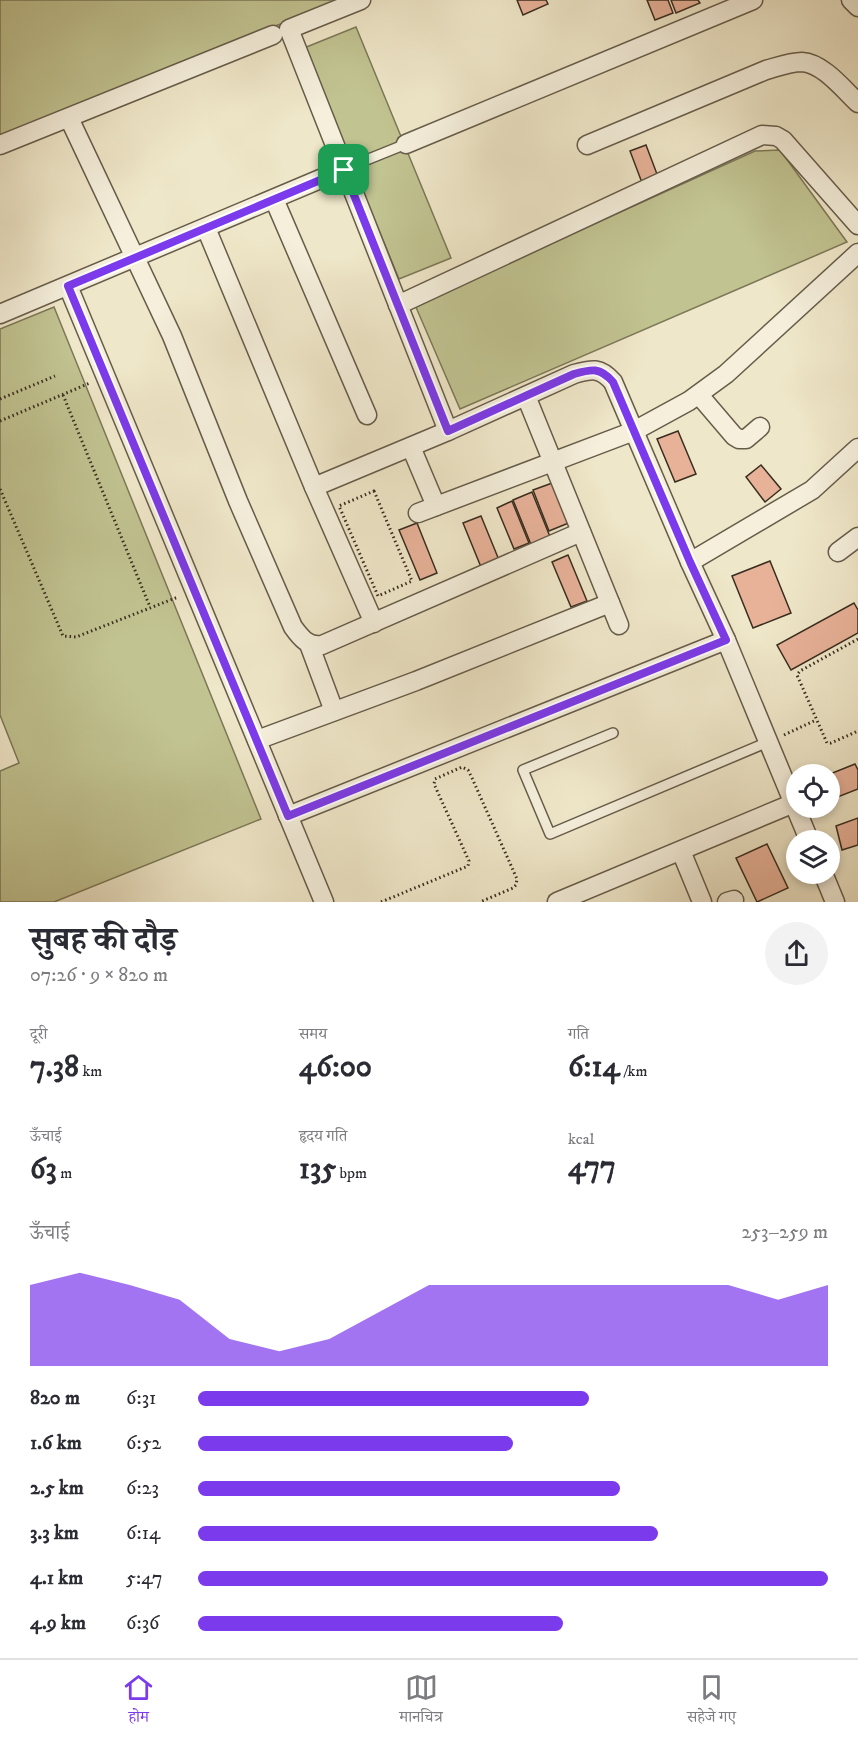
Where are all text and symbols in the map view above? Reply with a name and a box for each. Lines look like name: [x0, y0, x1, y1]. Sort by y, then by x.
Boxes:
pin: [318, 144, 369, 195]
icon: arrive: [327, 153, 360, 186]
map controls: [786, 764, 840, 884]
button: locate: [786, 764, 840, 818]
button: layers: [786, 830, 840, 884]
text: सुबह की दौड़: [30, 920, 177, 961]
button: share: [765, 922, 828, 985]
text: 07:26 · 9 × 820 m: [30, 963, 168, 988]
text: दूरी: [30, 1024, 47, 1044]
text: समय: [299, 1024, 327, 1044]
text: गति: [568, 1024, 589, 1044]
text: 7.38: [30, 1049, 79, 1086]
text: 46:00: [299, 1049, 372, 1086]
text: 6:14: [568, 1049, 620, 1086]
text: km: [79, 1061, 102, 1081]
text: /km: [620, 1061, 647, 1081]
text: ऊँचाई: [30, 1126, 62, 1146]
text: हृदय गति: [299, 1126, 347, 1146]
text: kcal: [568, 1129, 594, 1149]
text: 477: [568, 1149, 616, 1186]
text: 63: [30, 1151, 57, 1188]
text: 135: [299, 1151, 336, 1188]
text: m: [57, 1163, 72, 1183]
text: bpm: [336, 1163, 367, 1183]
text: 253–259 m: [741, 1220, 828, 1245]
text: ऊँचाई: [30, 1221, 69, 1246]
text: 820 m: [30, 1386, 80, 1411]
text: 6:31: [126, 1386, 156, 1411]
text: 1.6 km: [30, 1431, 82, 1456]
text: 6:52: [126, 1431, 161, 1456]
text: 2.5 km: [30, 1476, 84, 1501]
text: 6:23: [126, 1476, 159, 1501]
text: 3.3 km: [30, 1521, 79, 1546]
text: 6:14: [126, 1521, 160, 1546]
text: 4.1 km: [30, 1566, 83, 1591]
text: 5:47: [126, 1566, 163, 1591]
text: 4.9 km: [30, 1611, 86, 1636]
text: 6:36: [126, 1611, 160, 1636]
tab: होम: [122, 1671, 155, 1732]
tab: मानचित्र: [399, 1671, 443, 1732]
tab: सहेजे गए: [687, 1671, 736, 1732]

